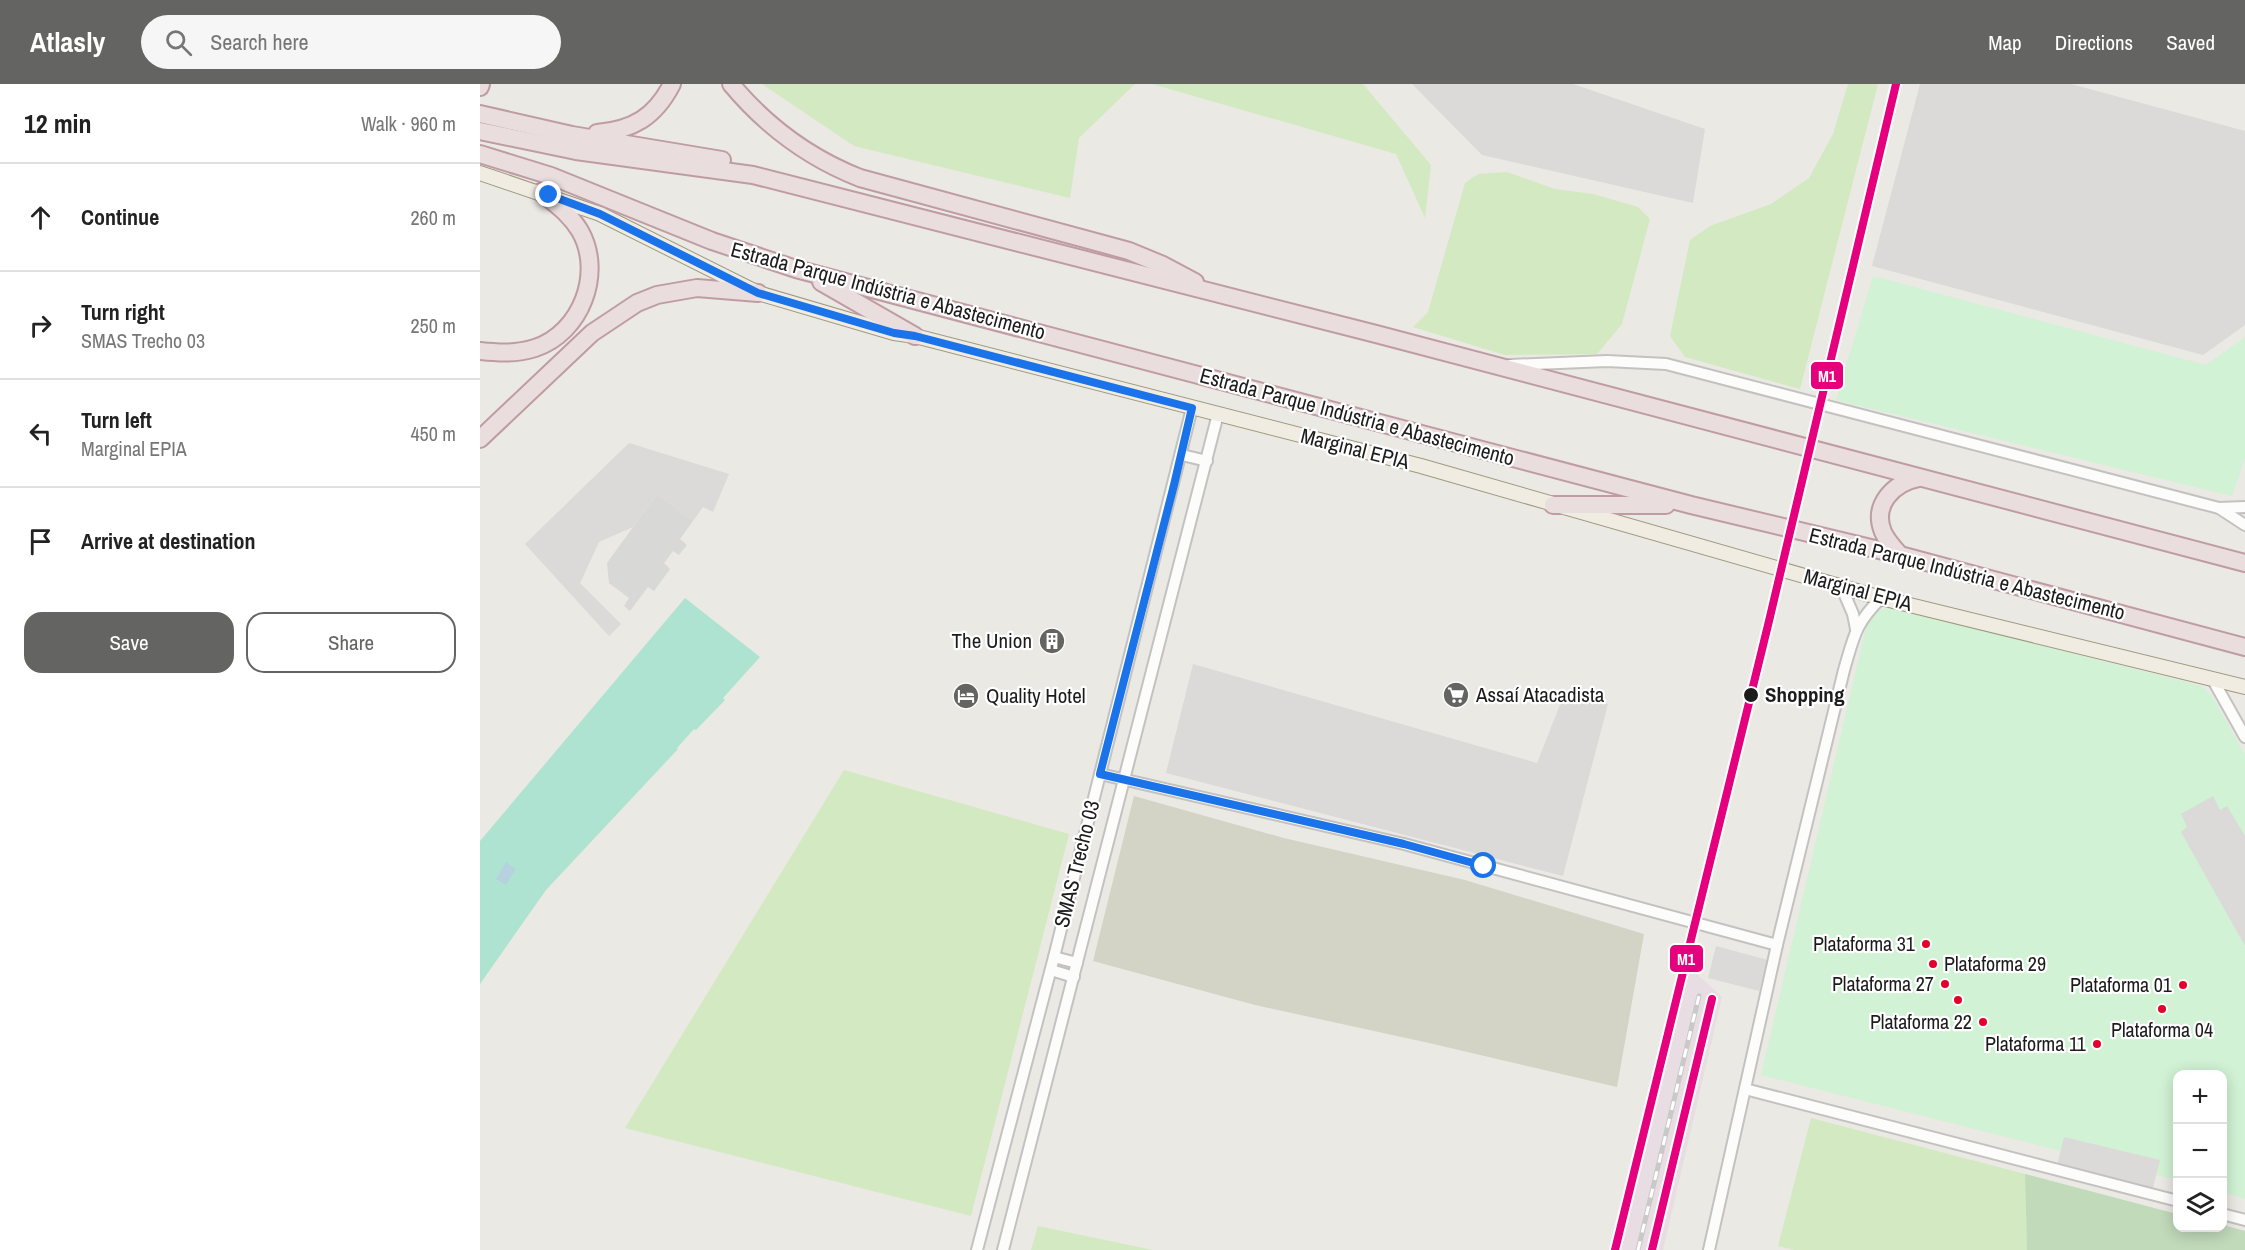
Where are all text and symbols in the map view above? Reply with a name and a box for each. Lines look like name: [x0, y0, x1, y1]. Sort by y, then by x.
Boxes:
search box: [141, 15, 561, 69]
text: Atlasly: [30, 23, 105, 61]
icon: search: [162, 26, 195, 59]
text: Search here: [210, 27, 309, 57]
text: Map: [1988, 28, 2022, 57]
text: Directions: [2055, 28, 2133, 57]
text: Saved: [2166, 28, 2215, 57]
text: 12 min: [24, 106, 92, 141]
text: Walk · 960 m: [361, 110, 456, 137]
route end: [535, 181, 561, 207]
icon: ahead: [24, 201, 57, 234]
text: Continue: [81, 202, 159, 232]
text: 260 m: [410, 204, 456, 231]
street label: Estrada Parque Indústria e Abastecimento: [728, 235, 1049, 347]
text: Turn right: [81, 297, 165, 327]
icon: right: [24, 309, 57, 342]
text: 250 m: [410, 312, 456, 339]
text: SMAS Trecho 03: [81, 327, 205, 354]
street label: Estrada Parque Indústria e Abastecimento: [1197, 361, 1518, 473]
line badge: M1: [1810, 361, 1844, 390]
text: M1: [1818, 365, 1837, 387]
text: Turn left: [81, 405, 152, 435]
icon: left: [24, 417, 57, 450]
text: 450 m: [410, 420, 456, 447]
street label: Marginal EPIA: [1298, 421, 1413, 476]
text: Marginal EPIA: [81, 435, 187, 462]
street label: Estrada Parque Indústria e Abastecimento: [1806, 520, 2128, 627]
icon: arrive: [24, 525, 57, 558]
text: Arrive at destination: [81, 526, 255, 556]
street label: Marginal EPIA: [1801, 561, 1916, 618]
button: Save: [24, 612, 234, 673]
button: Share: [246, 612, 456, 673]
place label: The Union: [952, 626, 1032, 655]
building icon: The Union: [1037, 626, 1067, 656]
supermarket icon: Assaí Atacadista: [1441, 680, 1471, 710]
place label: Assaí Atacadista: [1475, 680, 1605, 709]
place label: Shopping: [1765, 680, 1845, 709]
hotel icon: Quality Hotel: [951, 681, 981, 711]
place label: Quality Hotel: [986, 681, 1086, 710]
marker: Shopping: [1742, 686, 1760, 704]
street label: SMAS Trecho 03: [1047, 797, 1106, 931]
route start: [1470, 852, 1496, 878]
place label: Plataforma 31: [1813, 930, 1915, 957]
marker: Plataforma 31: [1920, 938, 1932, 950]
line badge: M1: [1669, 944, 1704, 973]
text: M1: [1677, 948, 1696, 970]
place label: Plataforma 29: [1944, 950, 2046, 977]
marker: Plataforma 29: [1927, 958, 1939, 970]
place label: Plataforma 27: [1832, 970, 1934, 997]
place label: Plataforma 01: [2070, 971, 2172, 998]
marker: Plataforma 27: [1939, 978, 1951, 990]
marker: Plataforma 01: [2177, 979, 2189, 991]
unlabelled marker: [1952, 994, 1964, 1006]
marker: Plataforma 04: [2156, 1003, 2168, 1015]
place label: Plataforma 22: [1870, 1008, 1972, 1035]
marker: Plataforma 22: [1977, 1016, 1989, 1028]
place label: Plataforma 04: [2111, 1016, 2213, 1043]
place label: Plataforma 11: [1985, 1030, 2086, 1057]
marker: Plataforma 11: [2091, 1038, 2103, 1050]
map controls: [2173, 1070, 2227, 1232]
button: +: [2173, 1070, 2227, 1124]
button: −: [2173, 1124, 2227, 1178]
button: layers: [2173, 1178, 2227, 1232]

